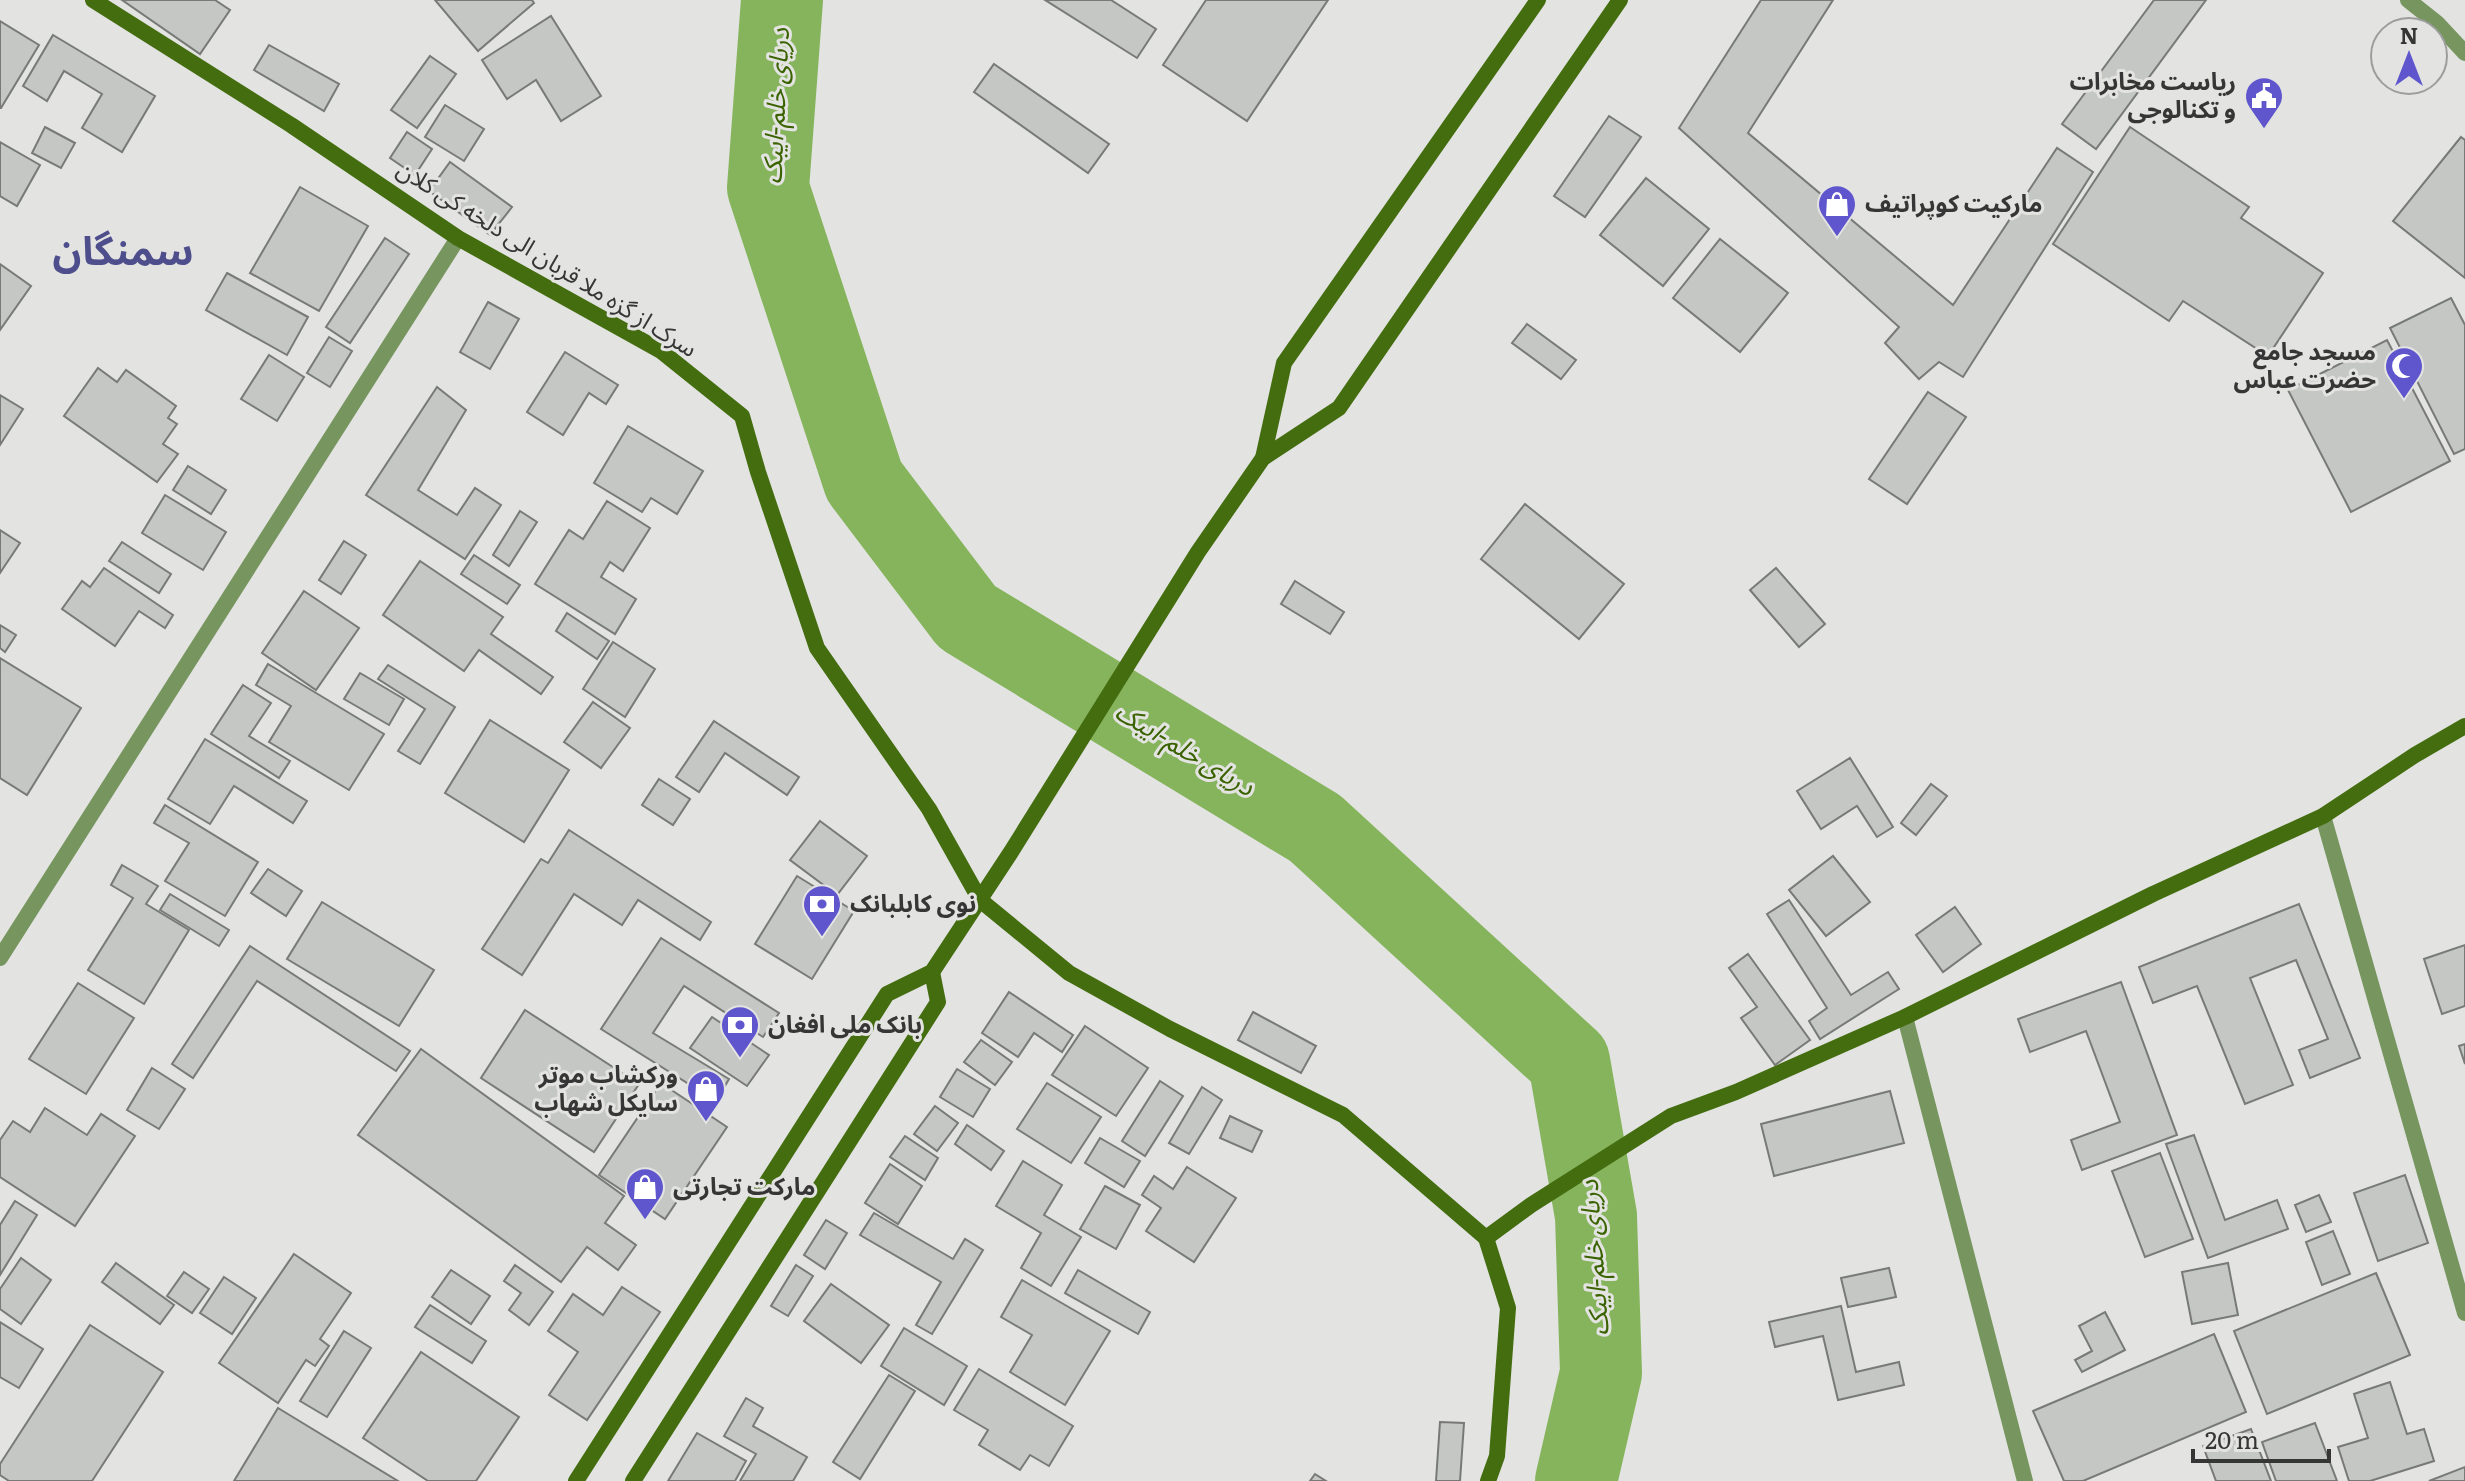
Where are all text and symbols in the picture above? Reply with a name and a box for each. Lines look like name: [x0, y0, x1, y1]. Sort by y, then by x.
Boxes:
north arrow: [2369, 16, 2449, 96]
text: N: [2400, 18, 2418, 51]
water label: دریای خلم-ایبک: [750, 26, 800, 185]
place label: ریاست مخابرات و تکنالوجی: [2069, 62, 2236, 125]
public building icon: ریاست مخابرات و تکنالوجی: [2243, 75, 2285, 130]
street label: سرک از گزه ملا قربان الی دلخه کی کلان: [391, 150, 705, 364]
shop icon: مارکیت کوپراتیف: [1816, 183, 1858, 238]
place label: مارکیت کوپراتیف: [1865, 184, 2042, 220]
district label: سمنگان: [53, 218, 194, 277]
place label: مسجد جامع حضرت عباس: [2234, 332, 2376, 395]
mosque icon: مسجد جامع حضرت عباس: [2383, 345, 2425, 400]
water label: دریای خلم-ایبک: [1108, 690, 1264, 807]
bank icon: نوی کابلبانک: [801, 883, 843, 938]
place label: نوی کابلبانک: [850, 884, 976, 919]
bank icon: بانک ملی افغان: [719, 1004, 761, 1059]
place label: بانک ملی افغان: [768, 1005, 922, 1040]
place label: ورکشاب موتر سایکل شهاب: [534, 1055, 678, 1118]
shop icon: ورکشاب موتر سایکل شهاب: [685, 1068, 727, 1123]
shop icon: مارکت تجارتی: [624, 1166, 666, 1221]
place label: مارکت تجارتی: [673, 1167, 815, 1202]
water label: دریای خلم-ایبک: [1567, 1178, 1619, 1338]
scale bar: [2193, 1413, 2329, 1463]
text: 20 m: [2205, 1421, 2259, 1456]

